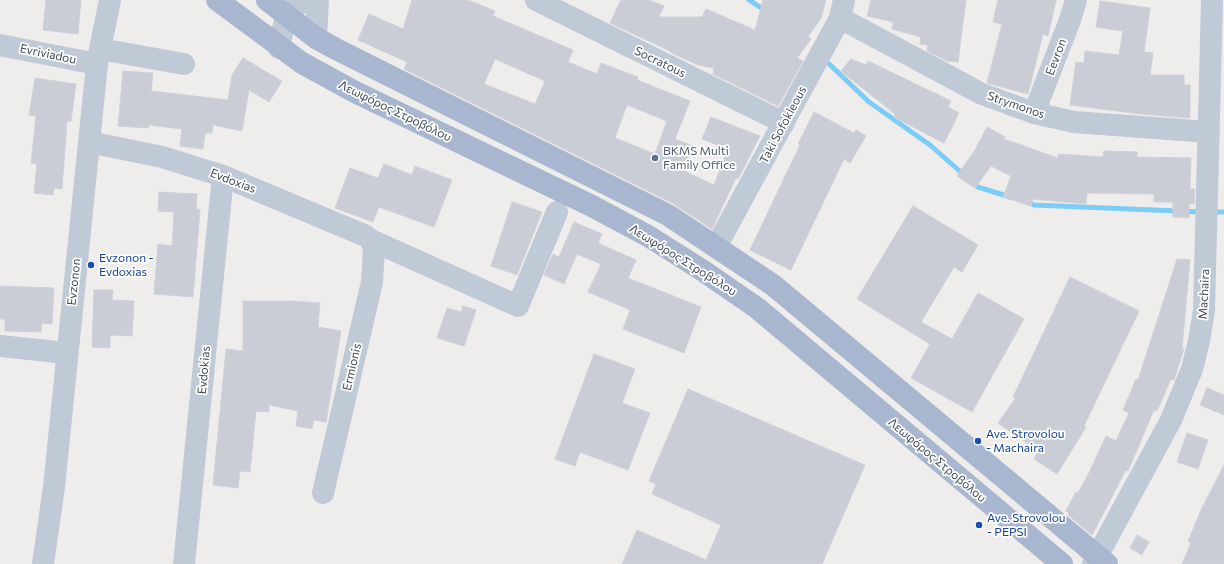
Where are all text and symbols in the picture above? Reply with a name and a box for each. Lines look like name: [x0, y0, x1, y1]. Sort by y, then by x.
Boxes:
street label: Eevron: [1042, 37, 1070, 77]
street label: Evriviadou: [18, 41, 78, 67]
street label: Socratous: [632, 43, 688, 81]
street label: Λεωφόρος Στροβόλου: [336, 77, 454, 145]
street label: Taki Sofokleous: [757, 84, 809, 166]
street label: Strymonos: [985, 88, 1047, 122]
place label: BKMS Multi Family Office: [663, 144, 735, 172]
marker: BKMS Multi Family Office: [650, 153, 660, 163]
street label: Evdoxias: [208, 166, 258, 196]
street label: Λεωφόρος Στροβόλου: [627, 221, 739, 299]
place label: Evzonon - Evdoxias: [99, 251, 153, 279]
street label: Evzonon: [64, 258, 84, 306]
marker: Evzonon - Evdoxias: [86, 260, 96, 270]
street label: Machaira: [1195, 268, 1213, 320]
street label: Ermionis: [340, 342, 364, 392]
street label: Evdokias: [195, 345, 213, 395]
street label: Λεωφόρος Στροβόλου: [885, 415, 989, 505]
place label: Ave. Strovolou - Machaira: [986, 427, 1065, 455]
marker: Ave. Strovolou - Machaira: [973, 436, 983, 446]
place label: Ave. Strovolou - PEPSI: [987, 511, 1066, 539]
marker: Ave. Strovolou - PEPSI: [974, 520, 984, 530]

